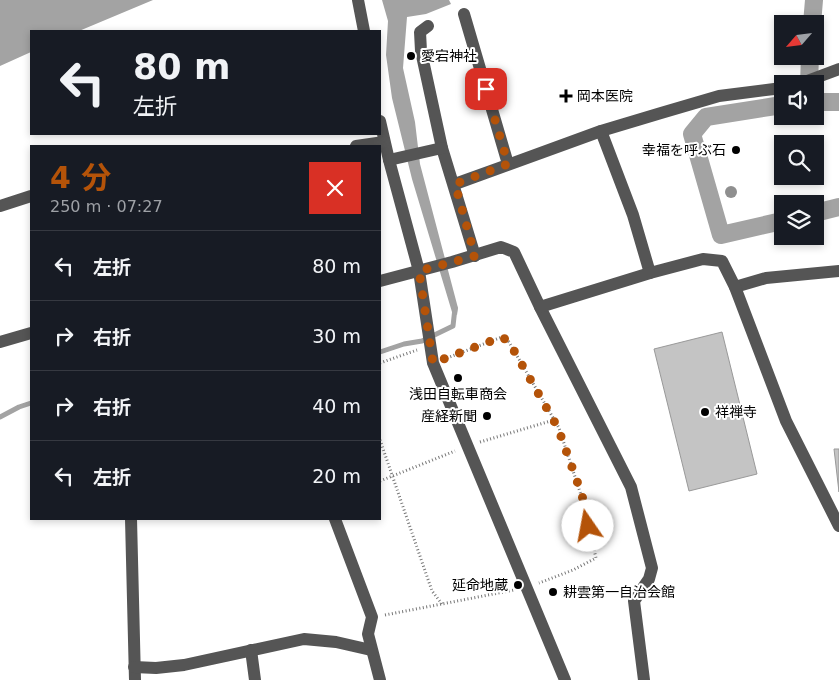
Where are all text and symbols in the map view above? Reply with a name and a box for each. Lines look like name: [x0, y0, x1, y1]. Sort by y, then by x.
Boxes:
north arrow: [774, 15, 824, 65]
map controls: [774, 15, 824, 245]
text: 80 m: [133, 47, 230, 87]
place label: 愛宕神社: [421, 48, 477, 64]
icon: left: [50, 50, 115, 115]
marker: 愛宕神社: [405, 50, 417, 62]
pin: [465, 68, 507, 110]
icon: arrive: [472, 75, 500, 103]
button: sound: [774, 75, 824, 125]
place label: 岡本医院: [577, 88, 633, 104]
marker: 岡本医院: [559, 89, 573, 103]
text: 左折: [133, 94, 177, 119]
button: search: [774, 135, 824, 185]
place label: 幸福を呼ぶ石: [642, 142, 726, 158]
marker: 幸福を呼ぶ石: [730, 144, 742, 156]
text: 4 分: [50, 160, 111, 195]
button: close: [309, 162, 361, 214]
button: layers: [774, 195, 824, 245]
text: 250 m · 07:27: [50, 197, 163, 216]
icon: left: [50, 252, 78, 280]
text: 80 m: [312, 255, 361, 277]
text: 左折: [93, 256, 131, 278]
icon: right: [50, 322, 78, 350]
text: 30 m: [312, 325, 361, 347]
text: 右折: [93, 326, 131, 348]
marker: 浅田自転車商会: [452, 372, 464, 384]
place label: 浅田自転車商会: [409, 386, 507, 402]
icon: right: [50, 392, 78, 420]
text: 40 m: [312, 395, 361, 417]
text: 右折: [93, 396, 131, 418]
place label: 祥禅寺: [715, 404, 757, 420]
marker: 祥禅寺: [699, 406, 711, 418]
place label: 産経新聞: [421, 408, 477, 424]
marker: 産経新聞: [481, 410, 493, 422]
icon: left: [50, 462, 78, 490]
text: 20 m: [312, 465, 361, 487]
text: 左折: [93, 466, 131, 488]
position arrow: [561, 499, 613, 551]
place label: 延命地蔵: [452, 577, 508, 593]
marker: 延命地蔵: [512, 579, 524, 591]
place label: 耕雲第一自治会館: [563, 584, 675, 600]
marker: 耕雲第一自治会館: [547, 586, 559, 598]

